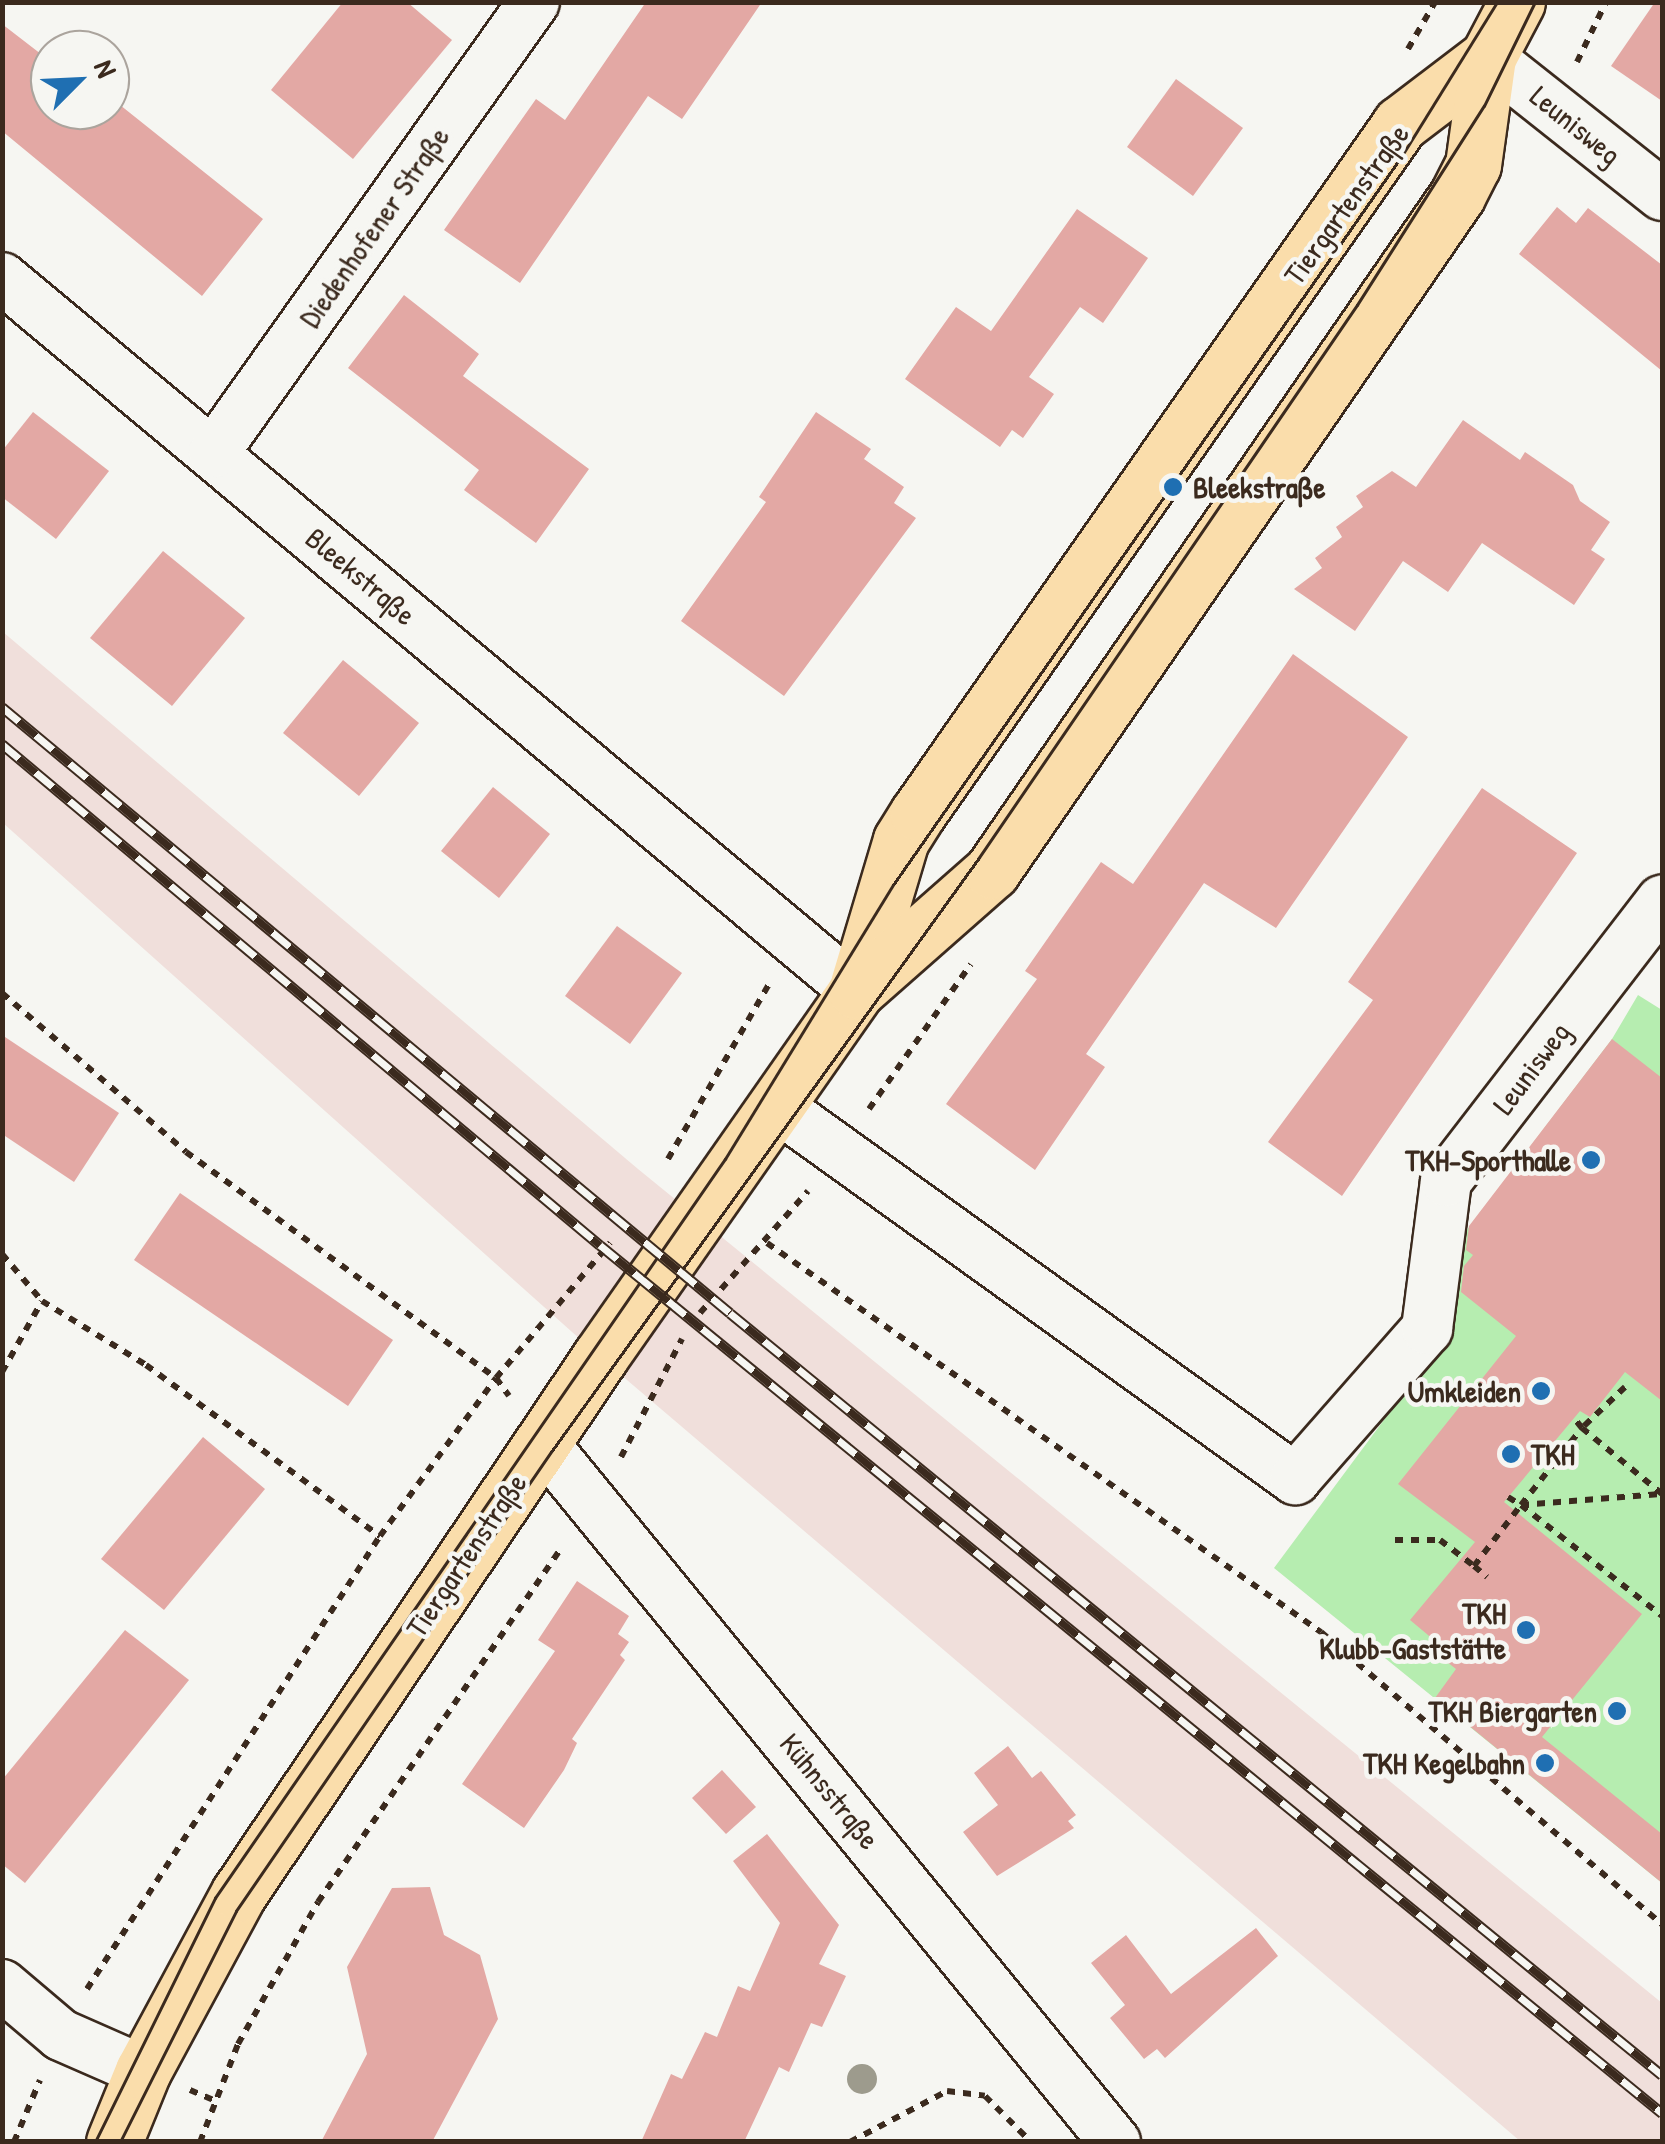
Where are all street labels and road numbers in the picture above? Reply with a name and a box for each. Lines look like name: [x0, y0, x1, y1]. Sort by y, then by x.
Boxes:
street label: Leunisweg: [1523, 78, 1629, 172]
street label: Tiergartenstraße: [1276, 117, 1416, 291]
street label: Diedenhofener Straße: [291, 120, 457, 334]
street label: Bleekstraße: [299, 520, 423, 632]
street label: Leunisweg: [1485, 1015, 1577, 1121]
street label: Tiergartenstraße: [398, 1466, 534, 1644]
street label: Kühnsstraße: [772, 1726, 888, 1856]

